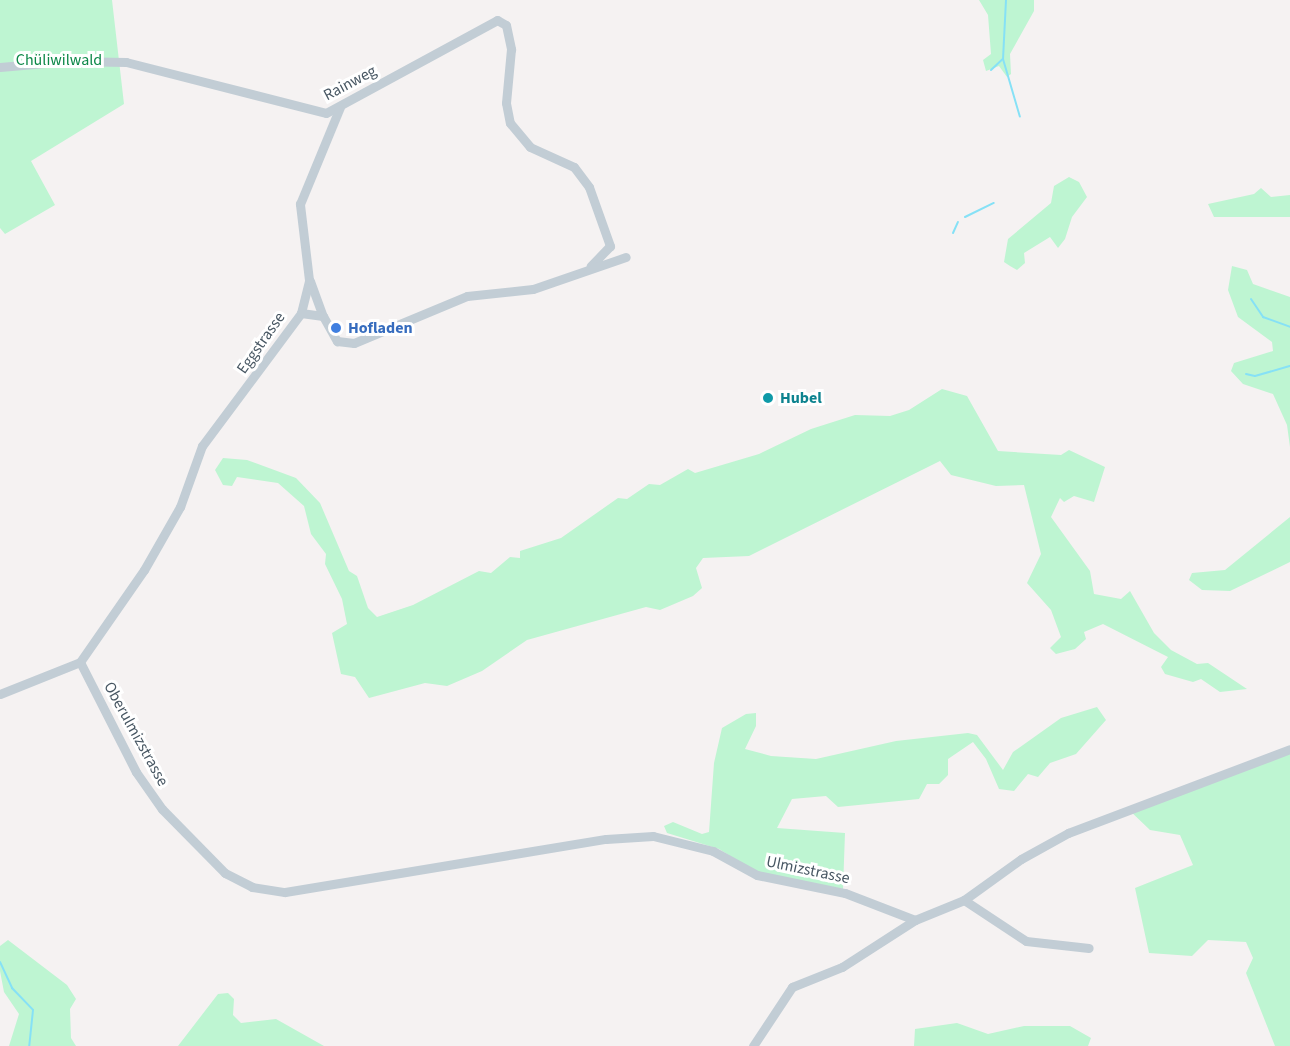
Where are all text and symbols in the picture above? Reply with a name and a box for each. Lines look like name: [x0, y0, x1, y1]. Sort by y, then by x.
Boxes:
park label: Chüliwilwald: [16, 50, 102, 70]
street label: Rainweg: [320, 61, 380, 105]
street label: Eggstrasse: [233, 308, 289, 378]
place label: Hofladen: [348, 318, 413, 338]
marker: Hofladen: [329, 321, 343, 335]
place label: Hubel: [780, 388, 822, 408]
marker: Hubel: [761, 391, 775, 405]
street label: Oberulmizstrasse: [99, 679, 173, 789]
street label: Ulmizstrasse: [765, 852, 851, 888]

